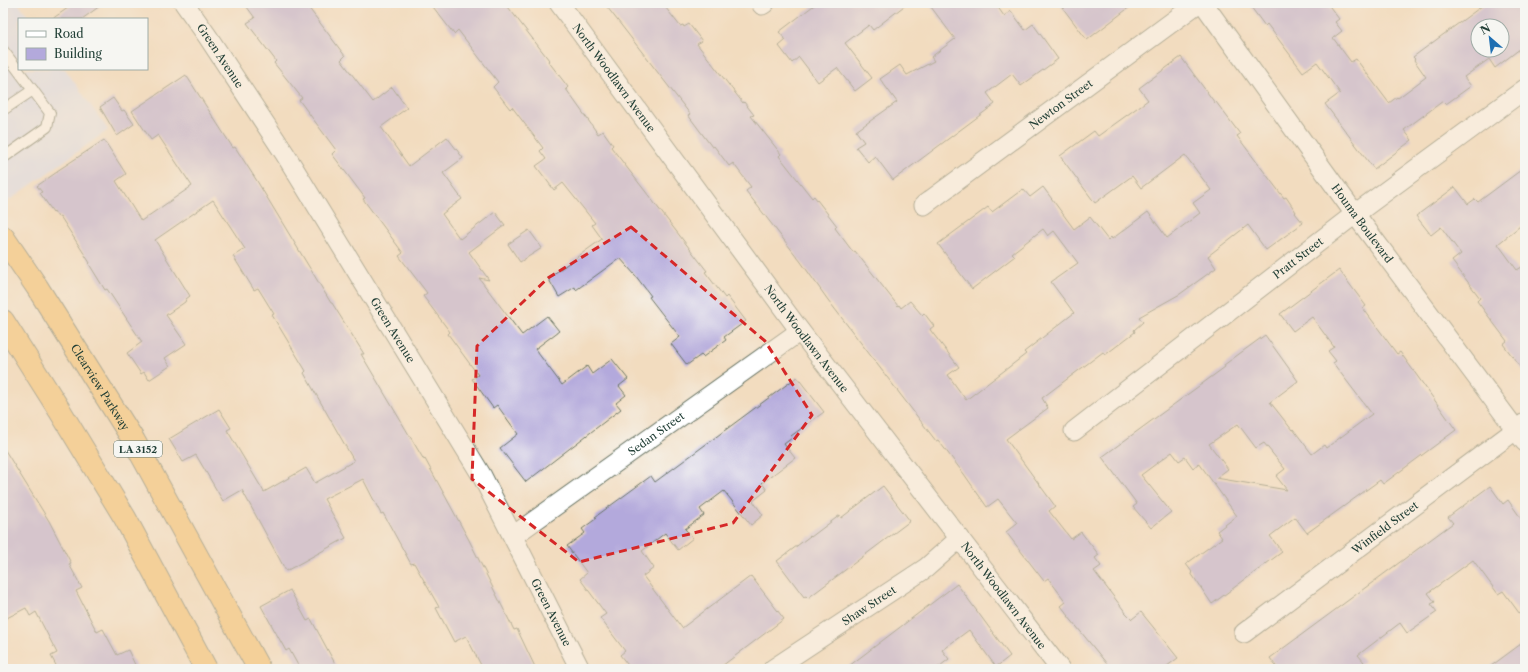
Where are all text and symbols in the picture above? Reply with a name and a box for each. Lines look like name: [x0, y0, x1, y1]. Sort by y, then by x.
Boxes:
legend: [18, 18, 148, 70]
north arrow: [1470, 18, 1510, 58]
street label: Green Avenue: [194, 21, 247, 91]
street label: North Woodlawn Avenue: [570, 21, 659, 135]
text: N: [1478, 21, 1493, 38]
text: Road: [54, 26, 84, 41]
text: Building: [54, 46, 102, 61]
street label: Newton Street: [1026, 76, 1096, 132]
street label: Houma Boulevard: [1329, 181, 1396, 266]
street label: Pratt Street: [1270, 234, 1326, 282]
street label: North Woodlawn Avenue: [761, 282, 852, 395]
street label: Green Avenue: [367, 295, 418, 365]
street label: Clearview Parkway: [68, 341, 133, 434]
street label: Sedan Street: [625, 409, 687, 459]
road number: LA 3152: [114, 441, 162, 457]
street label: Winfield Street: [1348, 498, 1421, 558]
street label: North Woodlawn Avenue: [958, 539, 1049, 652]
street label: Green Avenue: [528, 576, 574, 649]
street label: Shaw Street: [839, 583, 899, 629]

